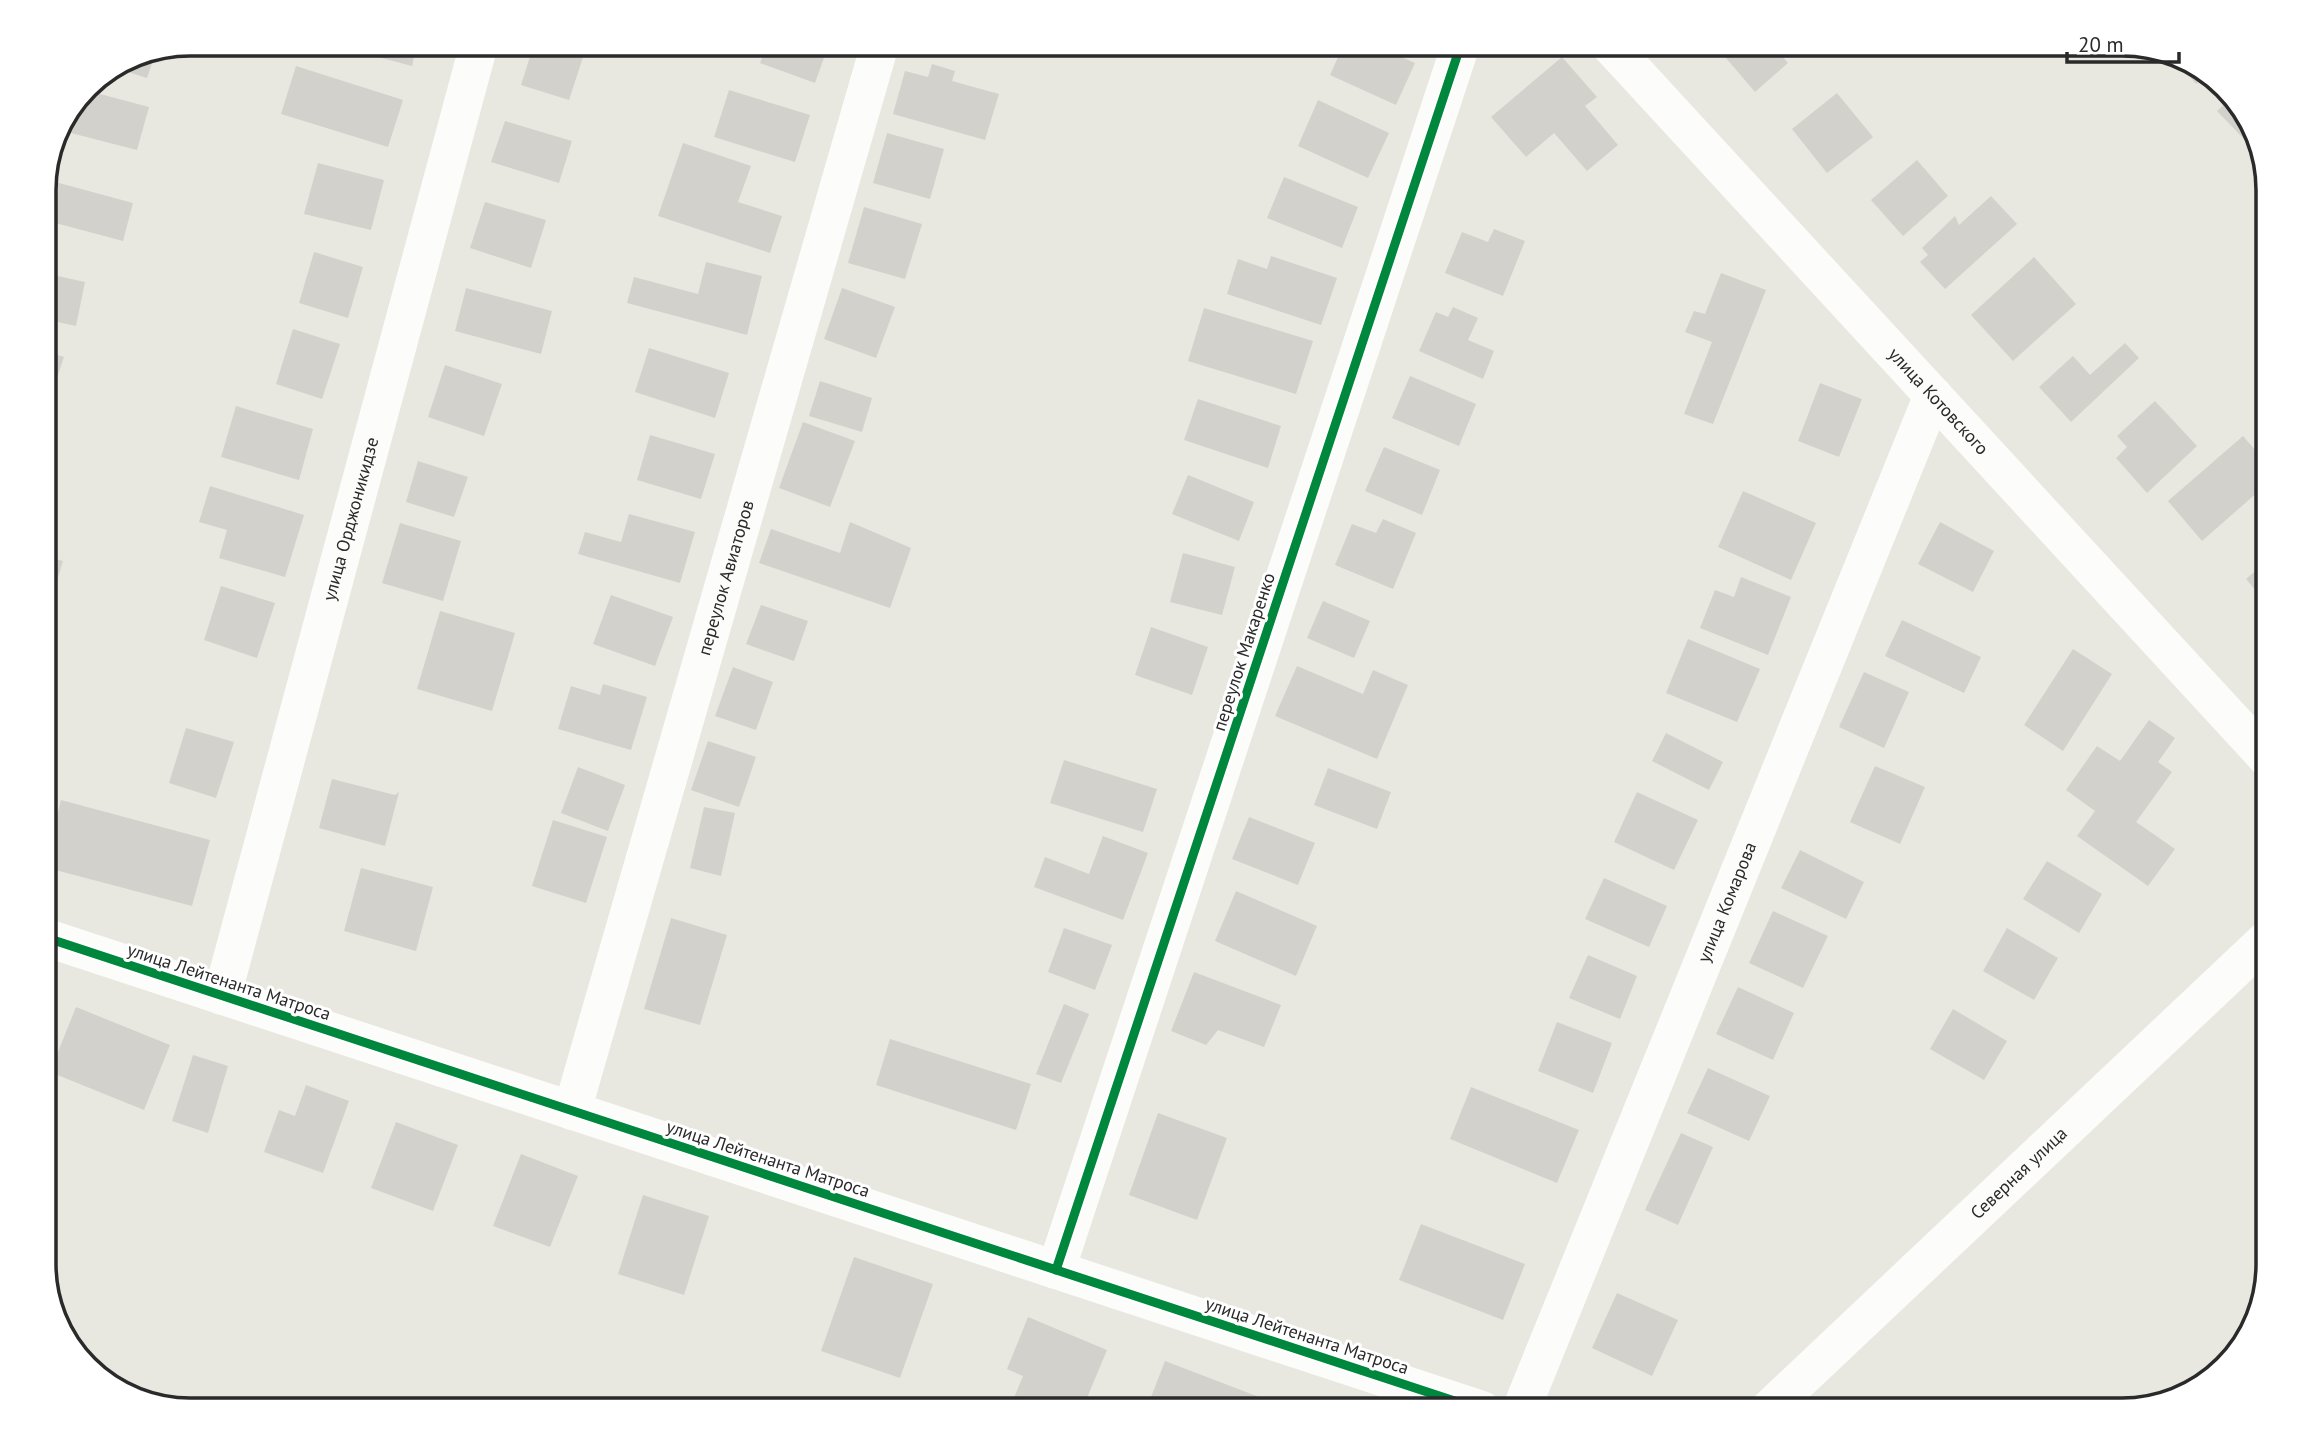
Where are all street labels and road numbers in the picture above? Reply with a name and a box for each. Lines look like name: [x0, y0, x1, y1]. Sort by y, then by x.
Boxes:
street label: улица Котовского: [1884, 343, 1994, 459]
street label: улица Орджоникидзе: [317, 435, 383, 603]
street label: переулок Авиаторов: [692, 497, 759, 658]
street label: переулок Макаренко: [1207, 570, 1280, 734]
street label: улица Комарова: [1692, 838, 1761, 966]
street label: улица Лейтенанта Матроса: [124, 938, 334, 1025]
street label: улица Лейтенанта Матроса: [663, 1115, 873, 1202]
street label: Северная улица: [1965, 1122, 2072, 1224]
street label: улица Лейтенанта Матроса: [1202, 1292, 1412, 1379]

